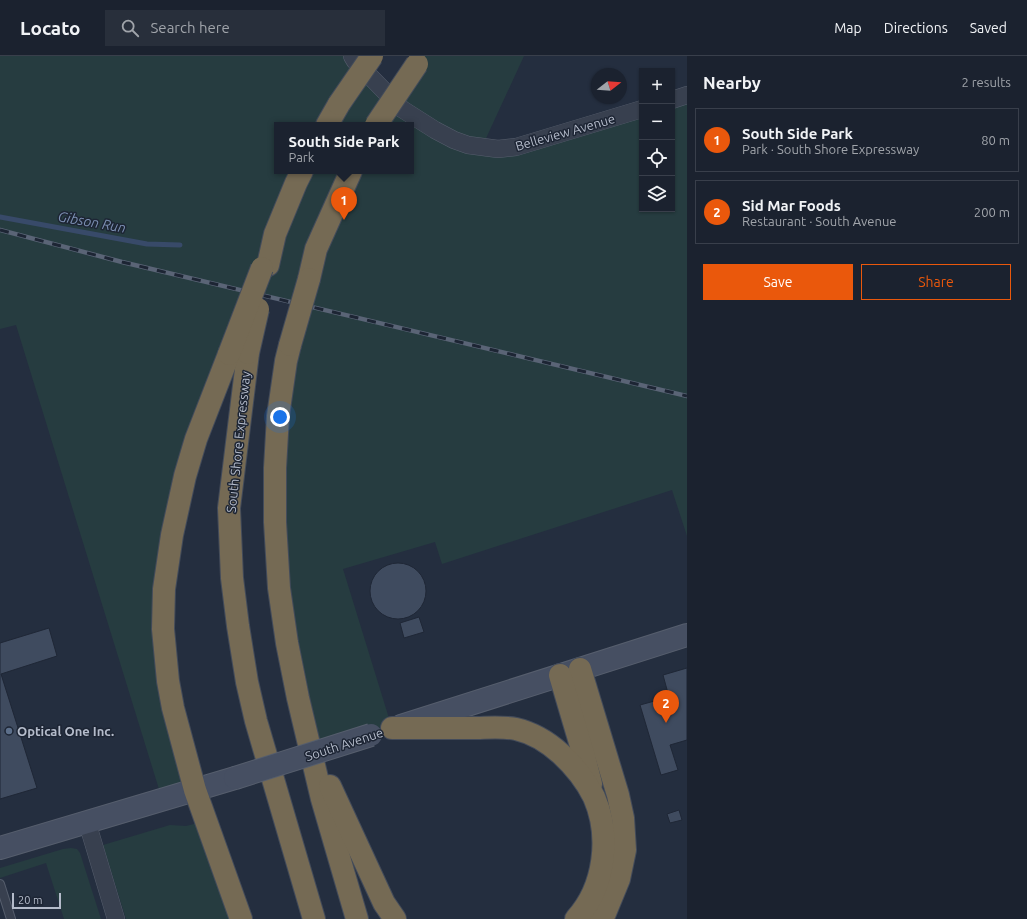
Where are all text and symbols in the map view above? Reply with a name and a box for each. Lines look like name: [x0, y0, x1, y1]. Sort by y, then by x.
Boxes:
search box: [105, 10, 385, 46]
text: Locato: [20, 17, 81, 39]
icon: search: [119, 17, 141, 39]
text: Search here: [151, 19, 230, 36]
text: Map: [834, 20, 862, 36]
text: Directions: [884, 20, 948, 36]
text: Saved: [970, 20, 1007, 36]
north arrow: [591, 68, 627, 104]
map controls: [639, 68, 675, 212]
button: +: [639, 68, 675, 104]
text: Nearby: [703, 73, 761, 92]
text: 2 results: [961, 75, 1011, 89]
button: −: [639, 104, 675, 140]
street label: Belleview Avenue: [514, 111, 616, 153]
popup: [274, 122, 414, 174]
text: South Side Park: [742, 125, 853, 142]
text: South Side Park: [289, 133, 399, 150]
text: 1: [713, 133, 721, 147]
text: 80 m: [981, 133, 1010, 147]
button: locate: [639, 140, 675, 176]
text: Park · South Shore Expressway: [742, 142, 919, 156]
text: Park: [289, 150, 314, 164]
button: layers: [639, 176, 675, 212]
pin: 1: [331, 187, 357, 220]
text: Sid Mar Foods: [742, 197, 841, 214]
text: 2: [713, 205, 721, 219]
text: 200 m: [974, 205, 1010, 219]
water label: Gibson Run: [57, 208, 127, 236]
text: Restaurant · South Avenue: [742, 214, 897, 228]
button: Save: [703, 264, 853, 300]
button: Share: [861, 264, 1011, 300]
street label: South Shore Expressway: [224, 371, 252, 513]
your location: [270, 407, 290, 427]
pin: 2: [653, 690, 679, 723]
place label: Optical One Inc.: [17, 724, 114, 738]
street label: South Avenue: [303, 725, 385, 763]
marker: Optical One Inc.: [4, 726, 14, 736]
scale bar: [12, 891, 61, 910]
text: 20 m: [18, 894, 42, 906]

